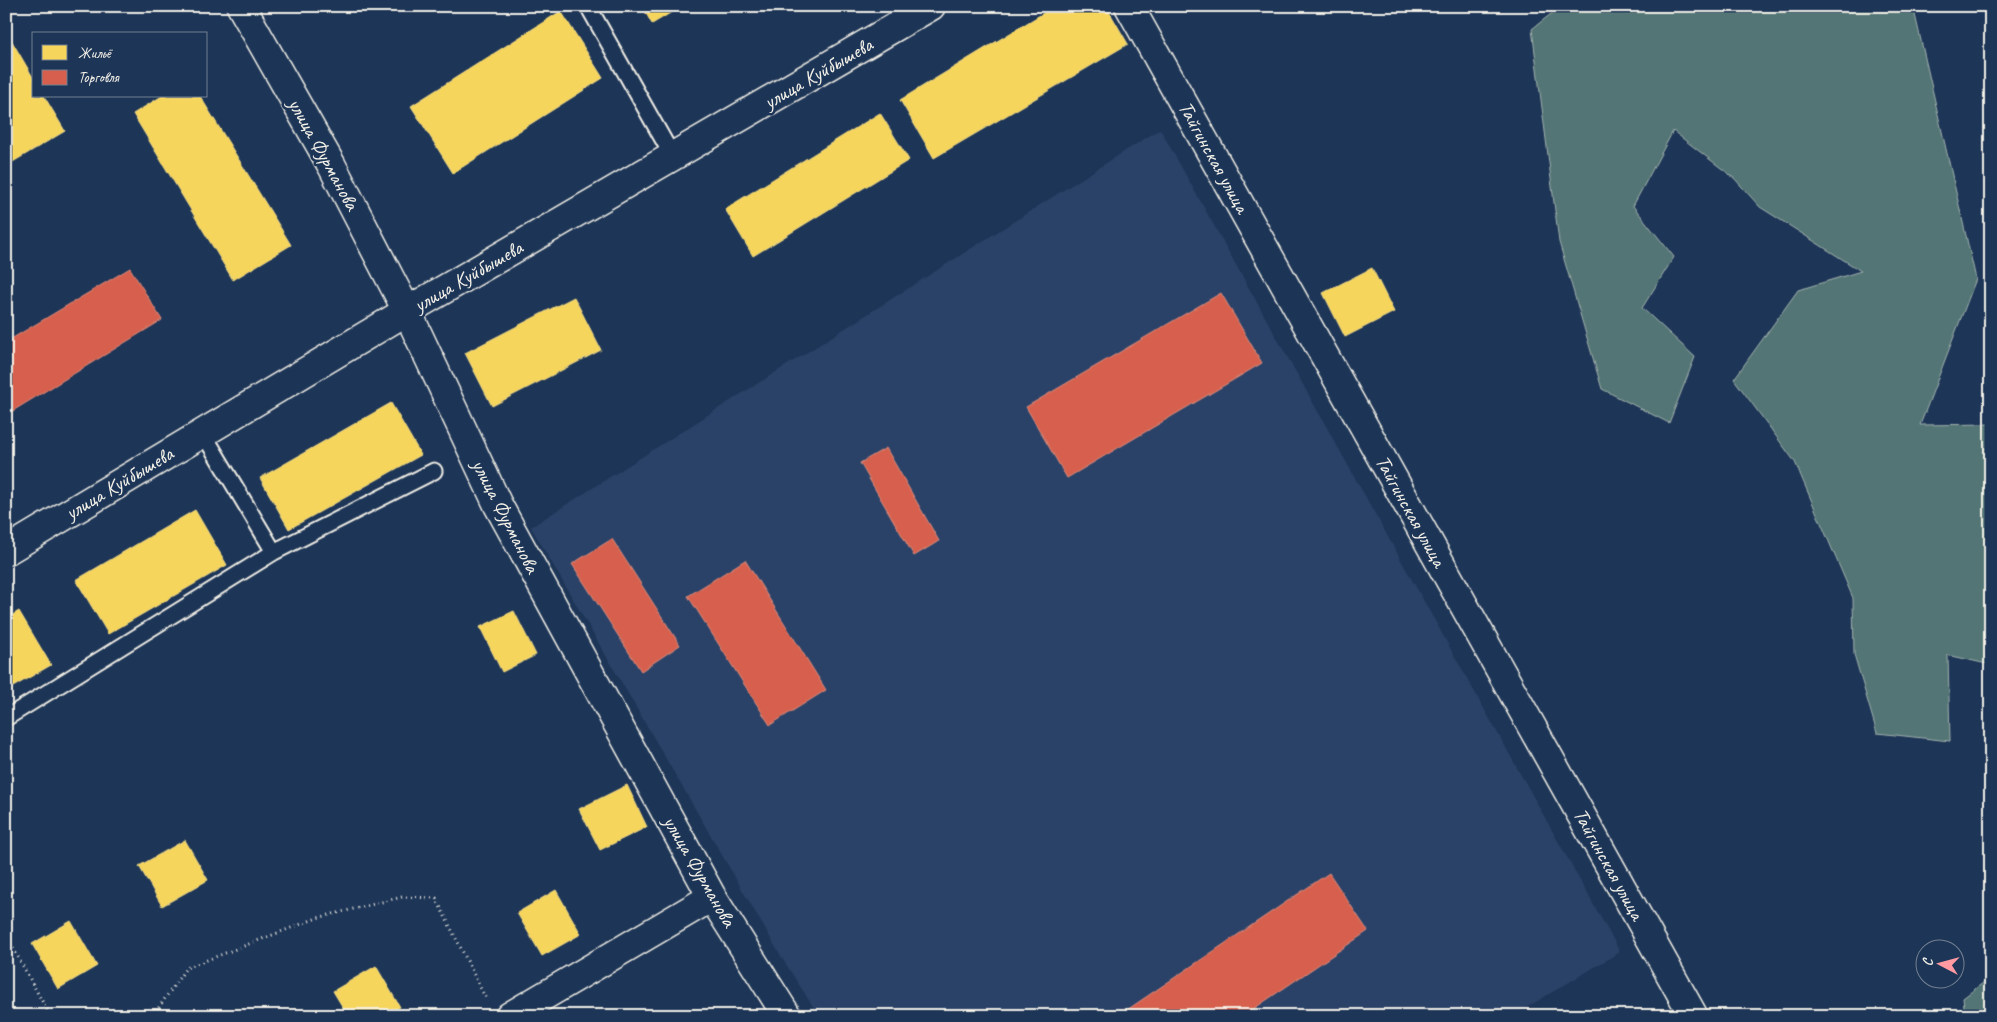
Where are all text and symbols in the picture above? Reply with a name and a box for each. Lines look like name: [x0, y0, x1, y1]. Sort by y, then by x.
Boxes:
street label: улица Куйбышева: [757, 31, 878, 116]
legend: [32, 32, 208, 98]
text: Жильё: [78, 44, 113, 63]
text: Торговля: [78, 68, 121, 87]
street label: улица Фурманова: [282, 92, 366, 216]
street label: Тайгинская улица: [1173, 97, 1256, 219]
street label: улица Куйбышева: [407, 234, 528, 319]
street label: улица Куйбышева: [58, 440, 179, 526]
street label: Тайгинская улица: [1370, 451, 1453, 573]
street label: улица Фурманова: [465, 453, 547, 579]
street label: Тайгинская улица: [1568, 804, 1651, 926]
street label: улица Фурманова: [657, 809, 743, 933]
north arrow: [1914, 940, 1964, 990]
text: С: [1919, 956, 1937, 967]

